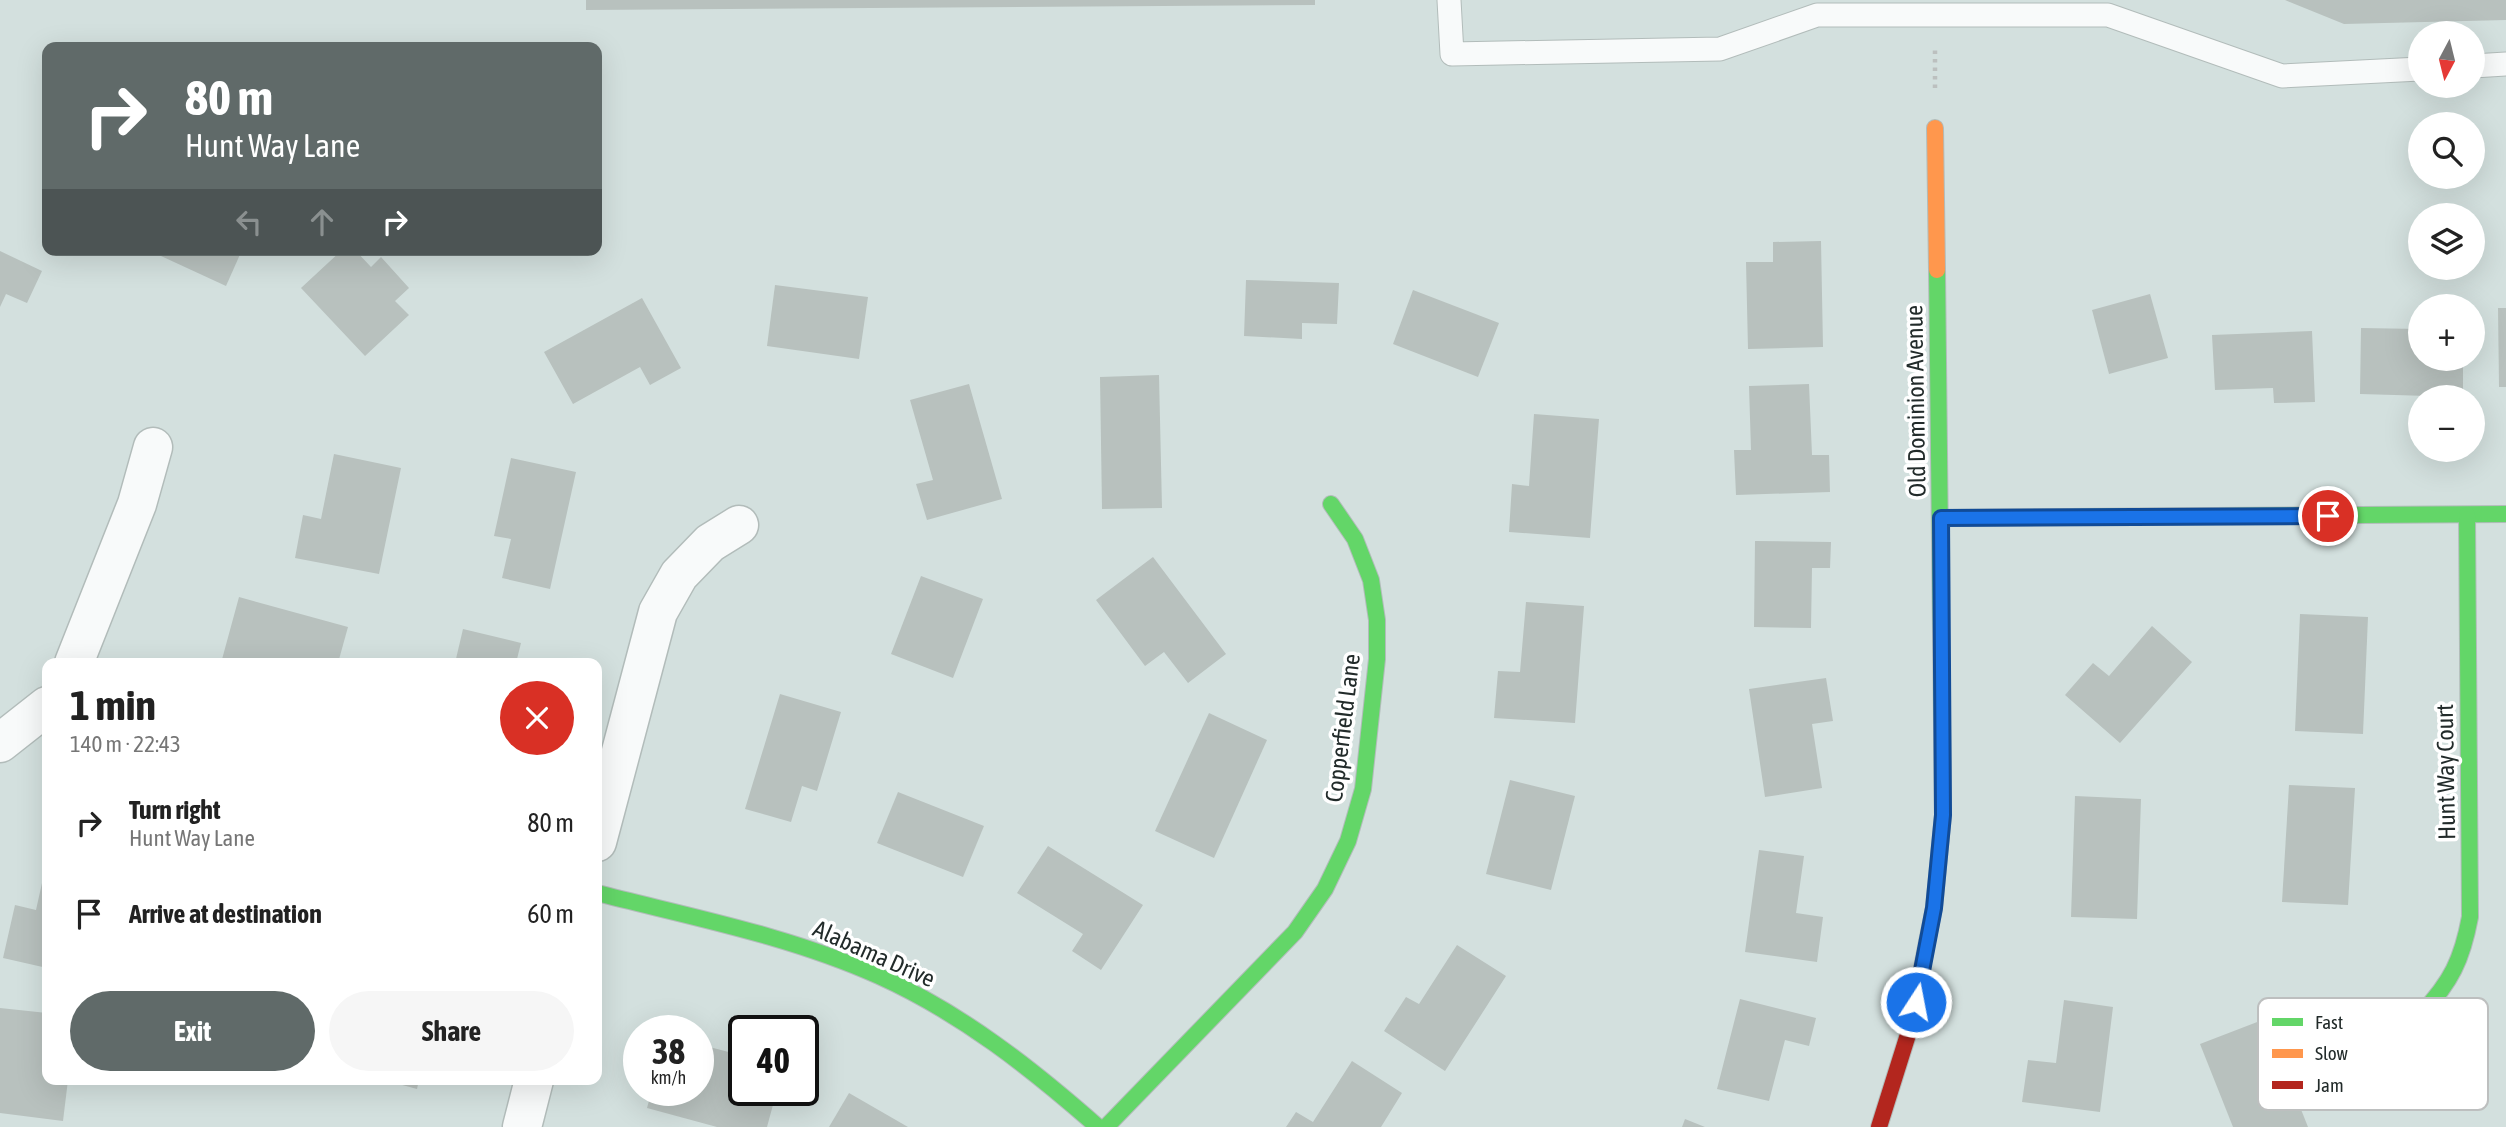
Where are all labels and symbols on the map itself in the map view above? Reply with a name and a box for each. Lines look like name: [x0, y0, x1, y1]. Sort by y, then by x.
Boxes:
north arrow: [2408, 21, 2485, 98]
street label: Old Dominion Avenue: [1900, 305, 1931, 497]
pin: [2298, 486, 2358, 546]
street label: Copperfield Lane: [1320, 652, 1365, 804]
street label: Hunt Way Court: [2431, 704, 2460, 840]
street label: Alabama Drive: [809, 915, 939, 992]
position arrow: [1879, 965, 1953, 1039]
legend: [2258, 998, 2488, 1110]
text: Fast: [2315, 1011, 2343, 1033]
speed limit sign: 40: [728, 1015, 819, 1106]
text: Slow: [2315, 1042, 2349, 1064]
text: Jam: [2315, 1074, 2344, 1096]

